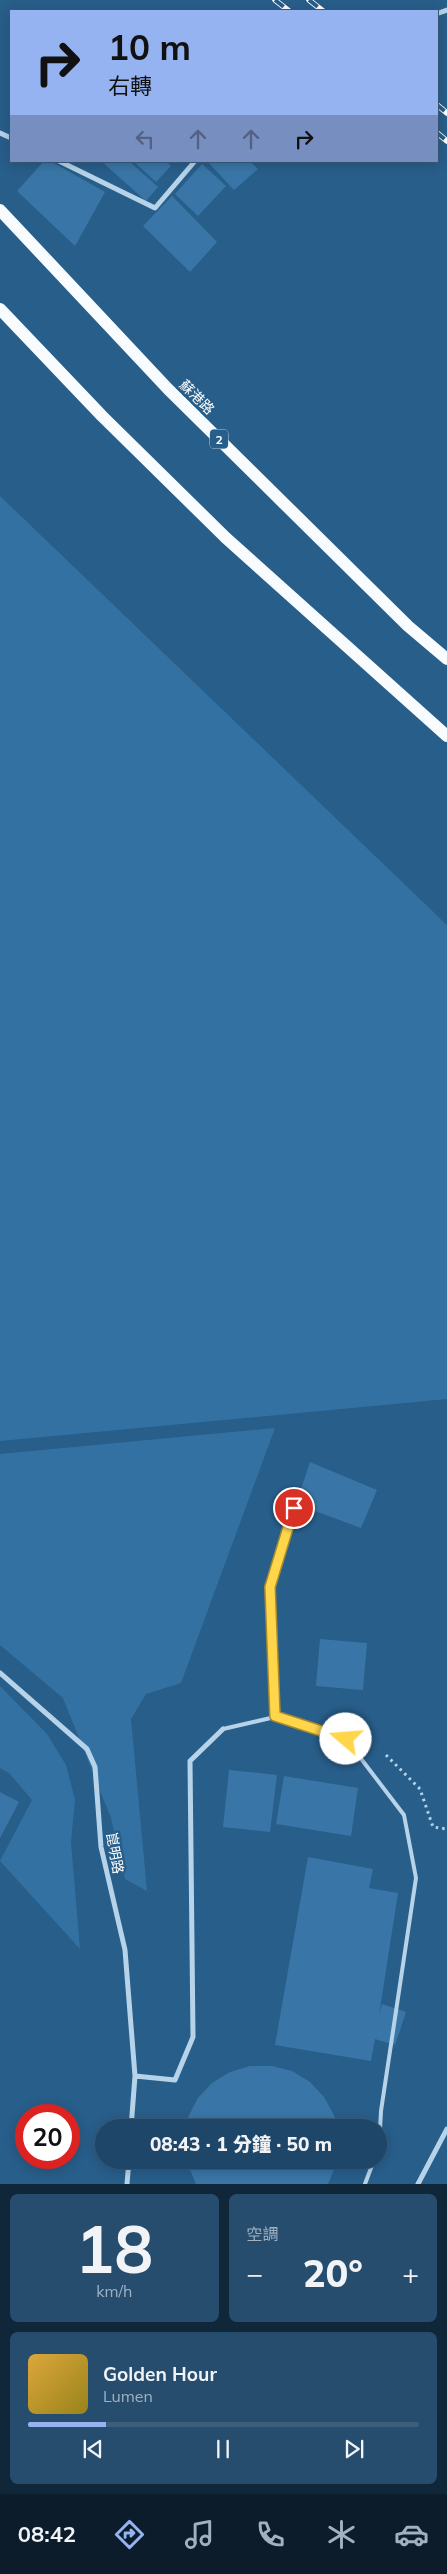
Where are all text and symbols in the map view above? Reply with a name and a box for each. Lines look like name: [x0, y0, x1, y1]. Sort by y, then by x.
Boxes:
text: 10 m: [108, 25, 191, 69]
icon: right: [25, 30, 90, 95]
text: 右轉: [108, 72, 152, 100]
icon: left: [131, 125, 159, 153]
icon: ahead: [184, 125, 212, 153]
icon: ahead: [237, 125, 265, 153]
icon: right: [290, 125, 318, 153]
street label: 蘇港路: [176, 376, 218, 418]
road number: 2: [210, 429, 228, 448]
pin: [273, 1487, 315, 1529]
icon: arrive: [280, 1494, 308, 1522]
position arrow: [319, 1712, 371, 1764]
street label: 崑明路: [102, 1831, 128, 1875]
speed limit sign: 20: [15, 2104, 80, 2169]
text: 08:43 · 1 分鐘 · 50 m: [150, 2132, 332, 2156]
text: 18: [75, 2208, 153, 2289]
text: 空調: [247, 2224, 279, 2244]
text: 20°: [303, 2249, 363, 2297]
text: −: [247, 2256, 263, 2291]
text: +: [402, 2256, 419, 2291]
text: km/h: [96, 2281, 132, 2301]
text: Golden Hour: [103, 2362, 217, 2386]
text: Lumen: [103, 2386, 153, 2406]
icon: previous: [79, 2435, 107, 2463]
icon: pause: [209, 2435, 237, 2463]
icon: next: [340, 2435, 368, 2463]
icon: directions: [112, 2517, 147, 2552]
icon: music: [182, 2517, 217, 2552]
icon: phone: [253, 2517, 288, 2552]
icon: climate: [324, 2517, 359, 2552]
icon: car: [394, 2517, 429, 2552]
text: 08:42: [18, 2520, 76, 2548]

